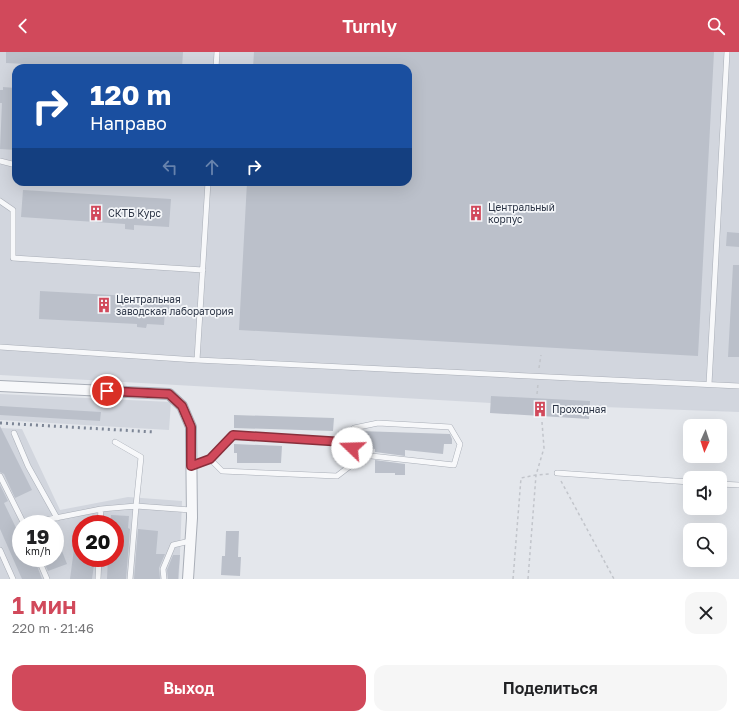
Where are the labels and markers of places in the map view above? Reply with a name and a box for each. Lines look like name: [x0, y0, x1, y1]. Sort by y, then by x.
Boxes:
place label: Центральный корпус: [488, 201, 555, 225]
building icon: СКТБ Курс: [87, 204, 105, 222]
building icon: Центральный корпус: [467, 204, 485, 222]
place label: СКТБ Курс: [108, 207, 161, 219]
place label: Центральная заводская лаборатория: [116, 293, 233, 317]
building icon: Центральная заводская лаборатория: [95, 296, 113, 314]
pin: [90, 374, 124, 408]
building icon: Проходная: [531, 400, 549, 418]
place label: Проходная: [552, 403, 606, 415]

